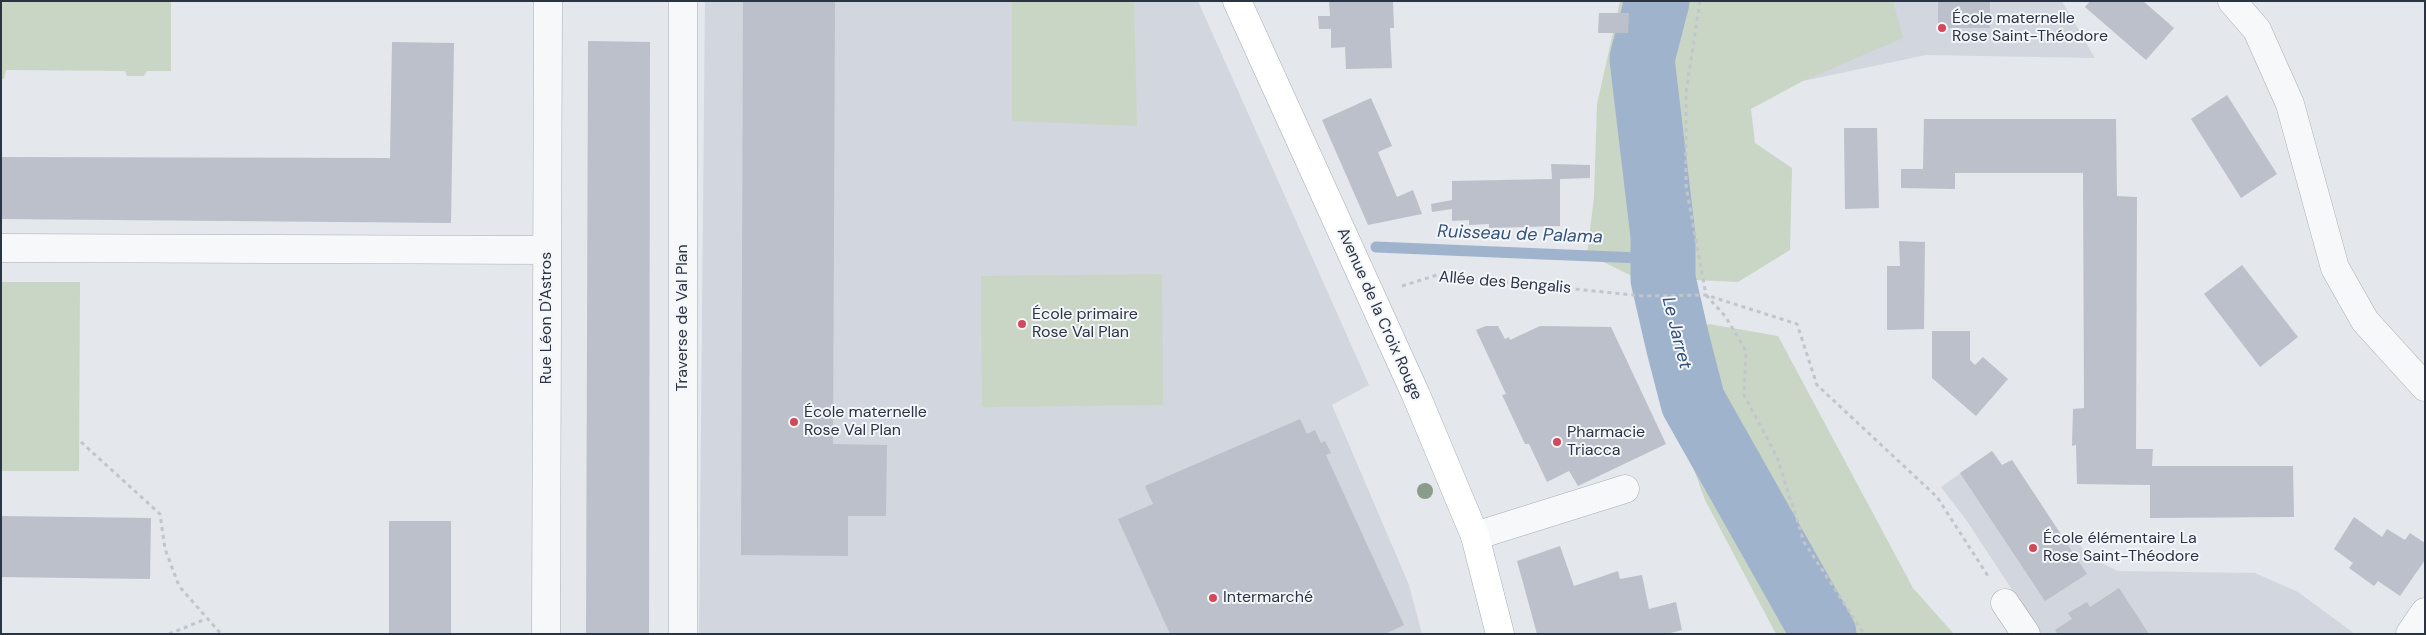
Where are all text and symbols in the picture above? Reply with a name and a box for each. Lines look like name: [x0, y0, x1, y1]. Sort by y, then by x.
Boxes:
place label: École maternelle Rose Saint-Théodore: [1952, 9, 2108, 47]
marker: École maternelle Rose Saint-Théodore: [1936, 22, 1948, 34]
water label: Ruisseau de Palama: [1437, 221, 1603, 249]
street label: Avenue de la Croix Rouge: [1332, 225, 1426, 403]
street label: Traverse de Val Plan: [673, 244, 693, 392]
street label: Rue Léon D'Astros: [537, 252, 557, 384]
street label: Allée des Bengalis: [1438, 268, 1572, 298]
water label: Le Jarret: [1657, 295, 1695, 371]
place label: École primaire Rose Val Plan: [1032, 305, 1138, 343]
marker: École primaire Rose Val Plan: [1016, 318, 1028, 330]
place label: École maternelle Rose Val Plan: [804, 403, 927, 441]
marker: École maternelle Rose Val Plan: [788, 416, 800, 428]
place label: Pharmacie Triacca: [1567, 423, 1645, 461]
marker: Pharmacie Triacca: [1551, 436, 1563, 448]
place label: École élémentaire La Rose Saint-Théodore: [2043, 529, 2199, 567]
marker: École élémentaire La Rose Saint-Théodore: [2027, 542, 2039, 554]
place label: Intermarché: [1223, 588, 1313, 608]
marker: Intermarché: [1207, 592, 1219, 604]

